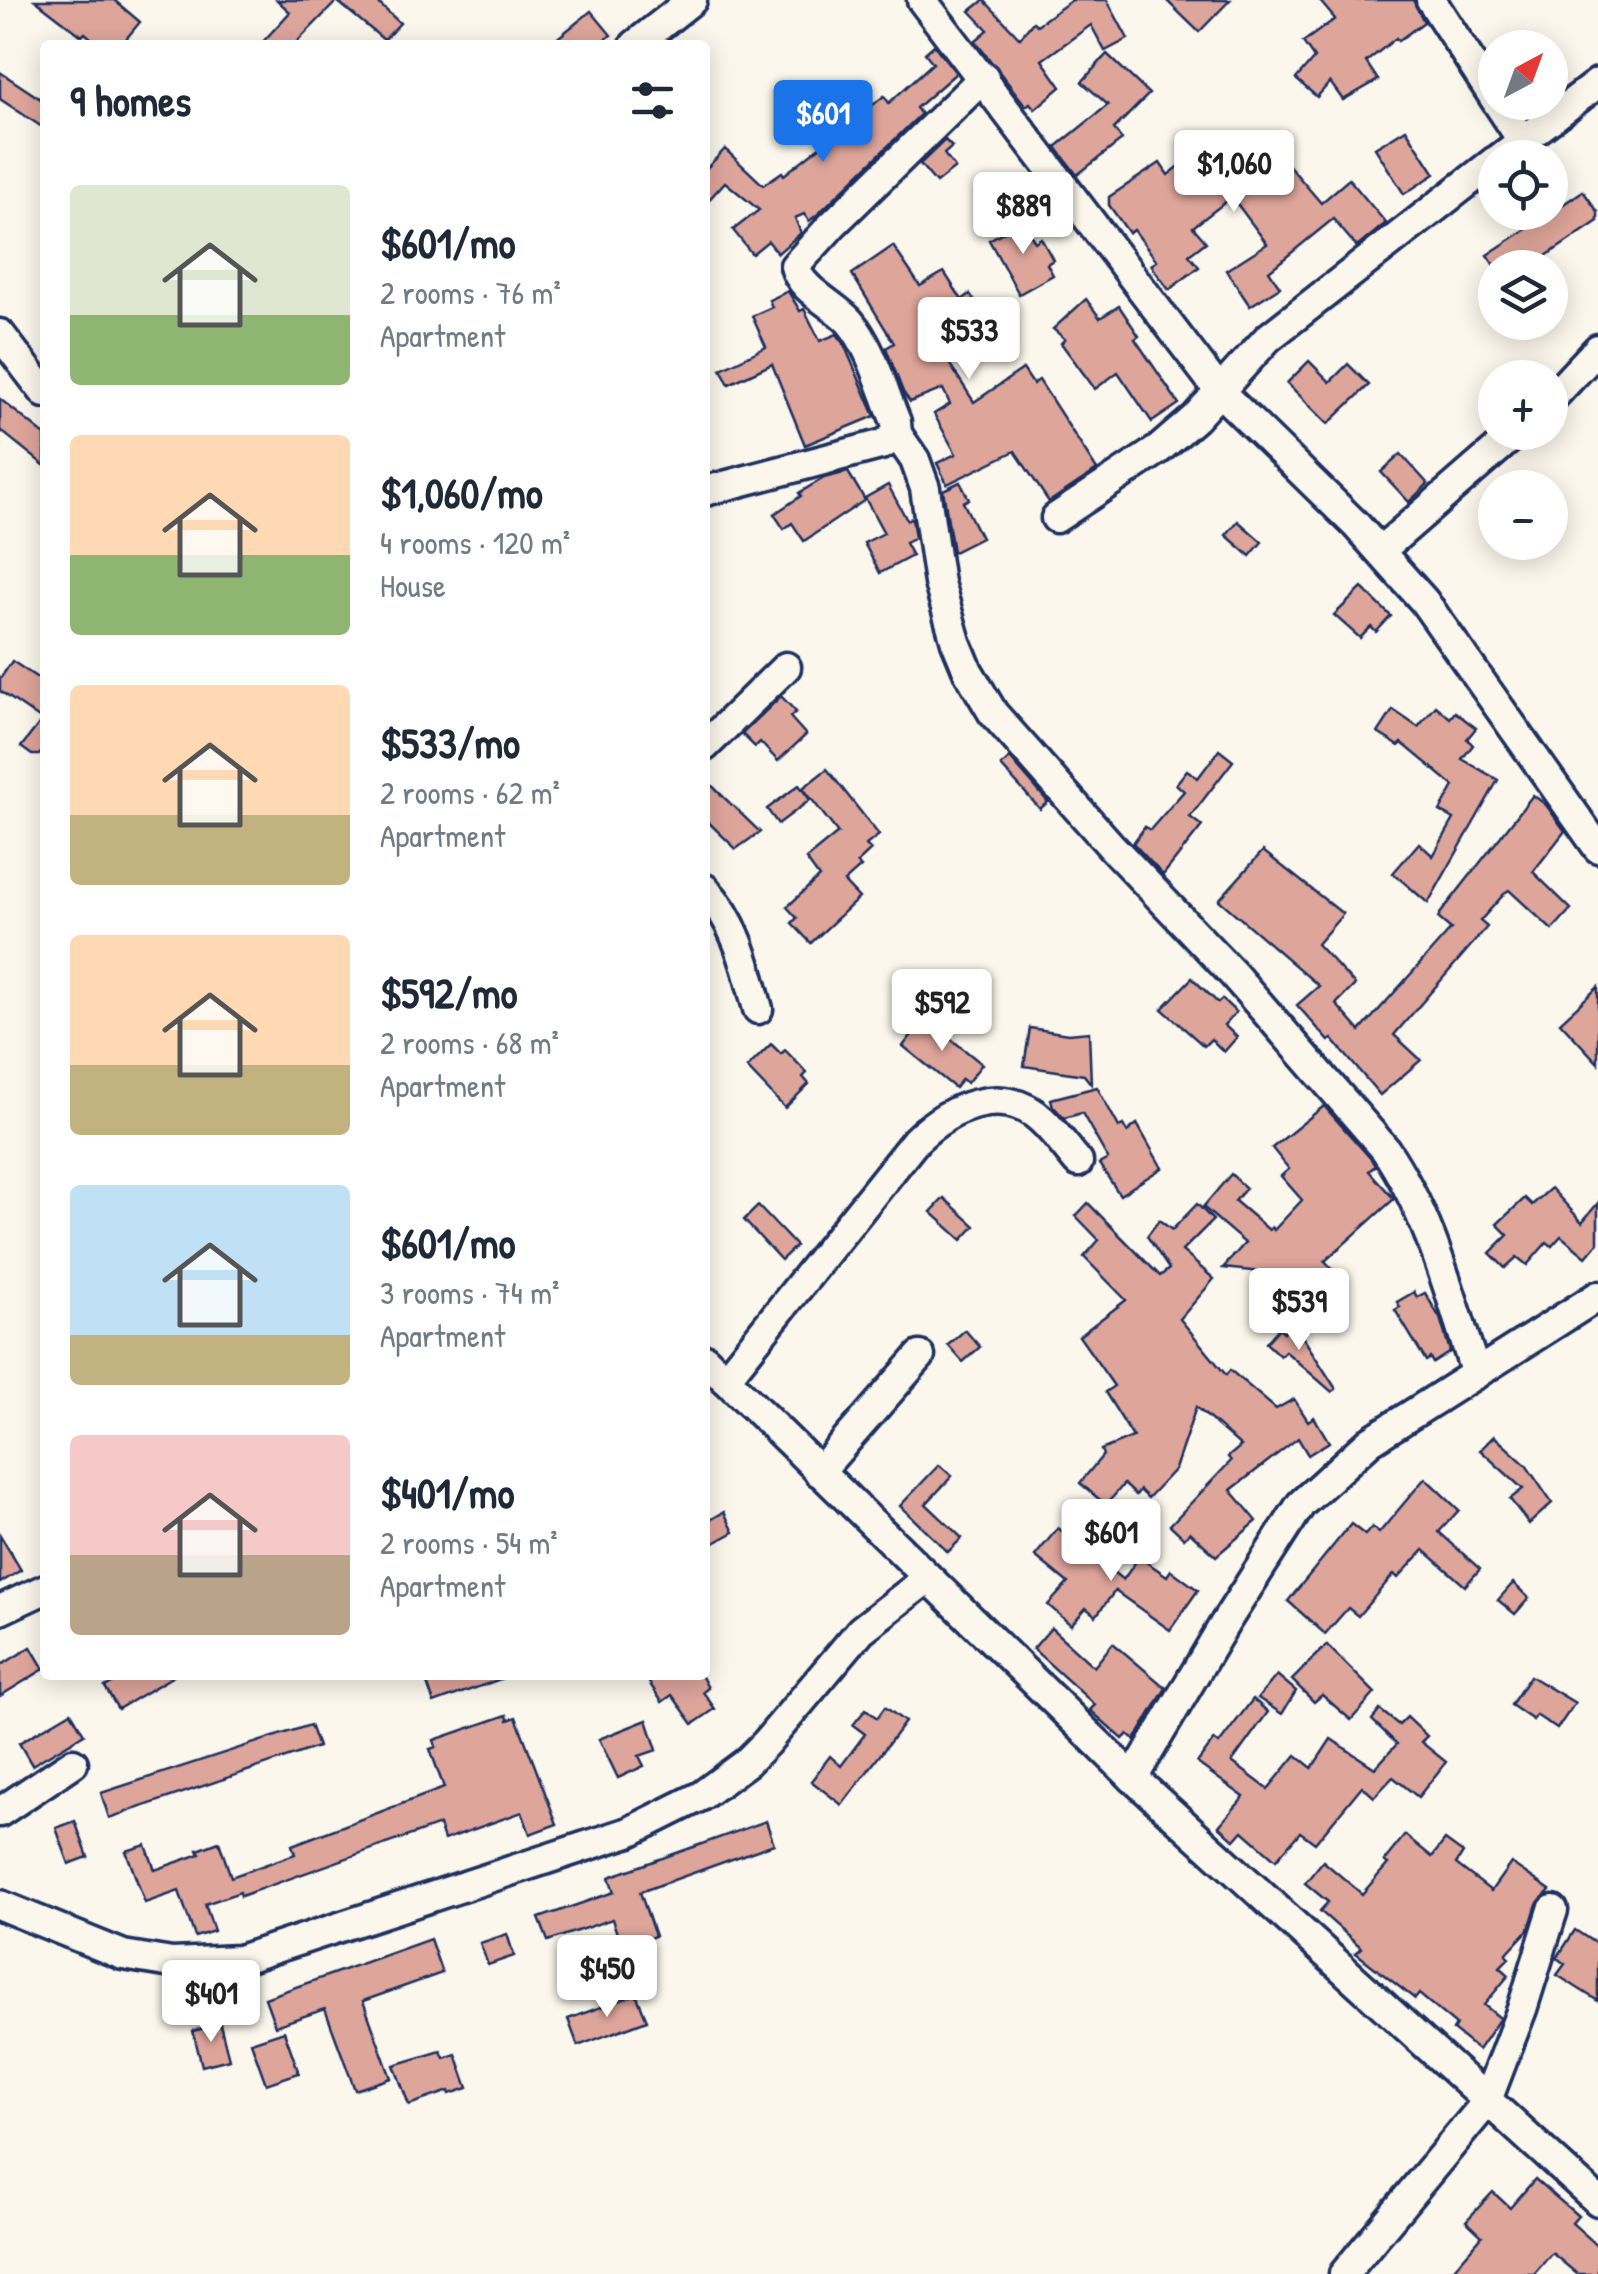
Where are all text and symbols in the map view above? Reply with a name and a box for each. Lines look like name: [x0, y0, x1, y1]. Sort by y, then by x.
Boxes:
north arrow: [1478, 30, 1568, 120]
map controls: [1478, 30, 1568, 560]
text: 9 homes: [70, 72, 191, 129]
icon: filters: [625, 73, 680, 128]
pin: $601: [764, 80, 882, 165]
text: $601: [796, 91, 850, 134]
pin: $1,060: [1153, 130, 1315, 215]
button: locate: [1478, 140, 1568, 230]
text: $1,060: [1196, 141, 1272, 184]
pin: $889: [964, 172, 1082, 257]
text: $889: [995, 183, 1051, 226]
text: $601/mo: [380, 214, 515, 271]
icon: home: [150, 225, 270, 345]
button: layers: [1478, 250, 1568, 340]
text: 2 rooms · 76 m²: [380, 271, 561, 314]
pin: $533: [910, 297, 1028, 382]
text: $533: [940, 308, 998, 351]
text: Apartment: [380, 314, 505, 357]
button: +: [1478, 360, 1568, 450]
text: $1,060/mo: [380, 464, 543, 521]
button: −: [1478, 470, 1568, 560]
icon: home: [150, 475, 270, 595]
text: 4 rooms · 120 m²: [380, 521, 570, 564]
text: House: [380, 564, 446, 607]
text: $533/mo: [380, 714, 520, 771]
icon: home: [150, 725, 270, 845]
text: 2 rooms · 62 m²: [380, 771, 560, 814]
text: Apartment: [380, 814, 505, 857]
text: $592/mo: [380, 964, 517, 1021]
pin: $592: [883, 969, 1001, 1054]
icon: home: [150, 975, 270, 1095]
text: $592: [914, 980, 970, 1023]
text: 2 rooms · 68 m²: [380, 1021, 559, 1064]
text: Apartment: [380, 1064, 505, 1107]
text: $601/mo: [380, 1214, 515, 1271]
icon: home: [150, 1225, 270, 1345]
pin: $539: [1240, 1268, 1358, 1353]
text: 3 rooms · 74 m²: [380, 1271, 559, 1314]
text: $539: [1271, 1279, 1327, 1322]
text: Apartment: [380, 1314, 505, 1357]
text: $401/mo: [380, 1464, 514, 1521]
icon: home: [150, 1475, 270, 1595]
pin: $601: [1052, 1499, 1170, 1584]
text: $601: [1084, 1510, 1138, 1553]
text: 2 rooms · 54 m²: [380, 1521, 558, 1564]
text: Apartment: [380, 1564, 505, 1607]
pin: $450: [548, 1935, 666, 2020]
text: $450: [579, 1946, 635, 1989]
pin: $401: [152, 1960, 270, 2045]
text: $401: [184, 1971, 238, 2014]

